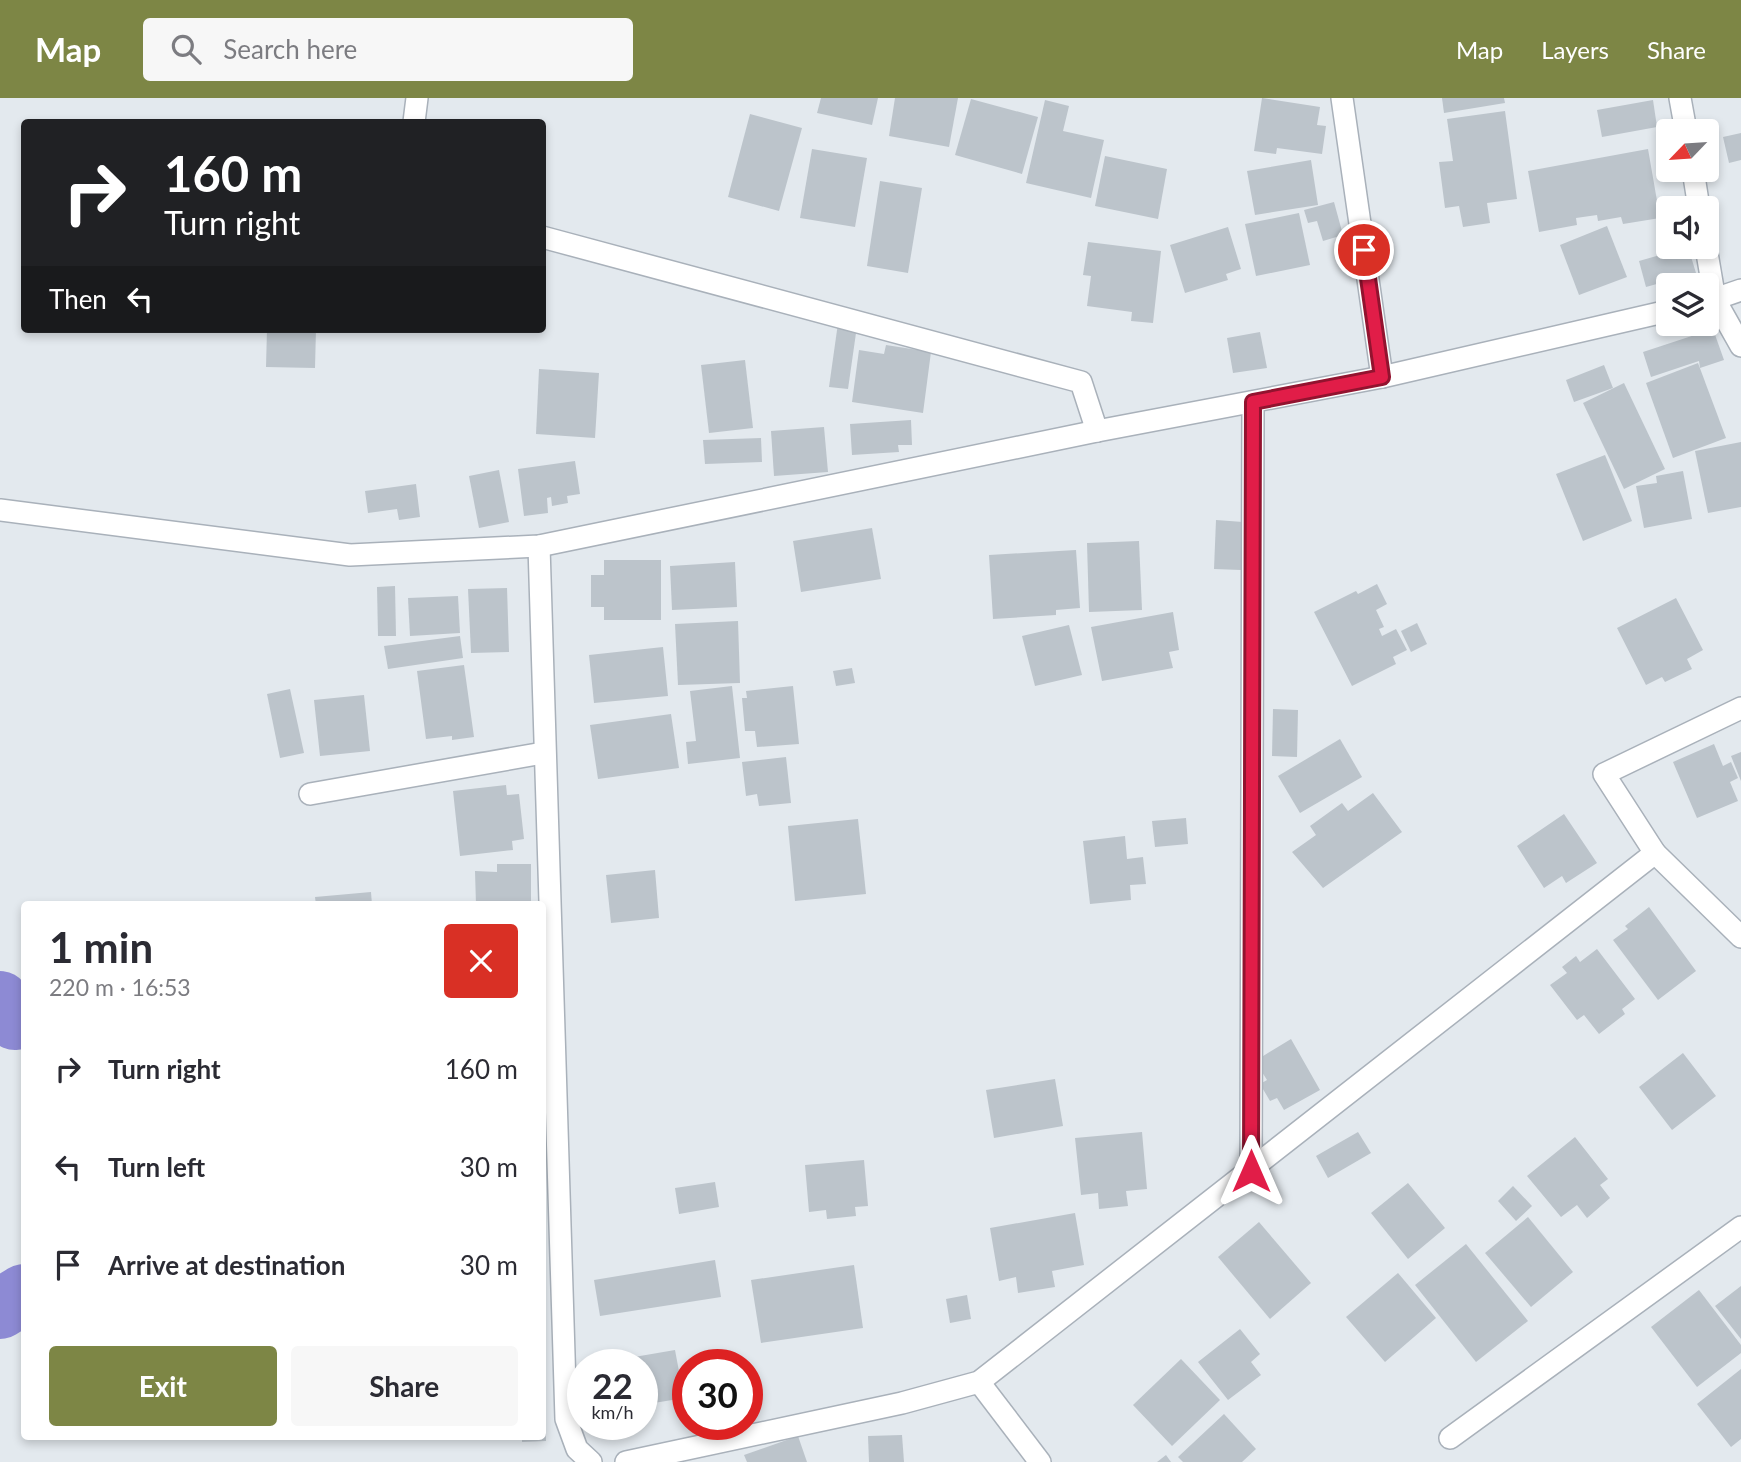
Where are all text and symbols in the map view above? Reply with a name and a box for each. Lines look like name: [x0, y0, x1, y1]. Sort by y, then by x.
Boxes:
search box: [143, 18, 633, 81]
text: Map: [35, 29, 101, 69]
icon: search: [167, 30, 205, 68]
text: Search here: [223, 33, 357, 65]
text: Map: [1456, 35, 1503, 64]
text: Layers: [1541, 35, 1609, 64]
text: Share: [1647, 35, 1706, 64]
north arrow: [1656, 119, 1718, 182]
map controls: [1656, 119, 1719, 336]
text: 160 m: [164, 144, 302, 202]
icon: right: [49, 147, 140, 238]
button: sound: [1656, 196, 1719, 259]
text: Turn right: [164, 203, 300, 242]
pin: [1334, 220, 1394, 280]
icon: arrive: [1345, 231, 1383, 269]
button: layers: [1656, 273, 1719, 336]
icon: left: [121, 280, 159, 318]
text: Then: [49, 283, 107, 315]
text: 1 min: [49, 922, 153, 972]
button: close: [444, 924, 518, 998]
text: 220 m · 16:53: [49, 973, 191, 1001]
icon: right: [49, 1050, 87, 1088]
text: Turn right: [108, 1053, 221, 1085]
text: 160 m: [445, 1053, 518, 1085]
position arrow: [1214, 1134, 1288, 1208]
icon: left: [49, 1148, 87, 1186]
text: Turn left: [108, 1151, 205, 1183]
text: 30 m: [460, 1151, 518, 1183]
icon: arrive: [49, 1246, 87, 1284]
text: Arrive at destination: [108, 1249, 345, 1281]
text: 30 m: [460, 1249, 518, 1281]
button: Exit: [49, 1346, 277, 1426]
button: Share: [291, 1346, 518, 1426]
speed limit sign: 30: [672, 1349, 763, 1440]
text: 22: [592, 1364, 633, 1406]
text: km/h: [591, 1401, 634, 1423]

